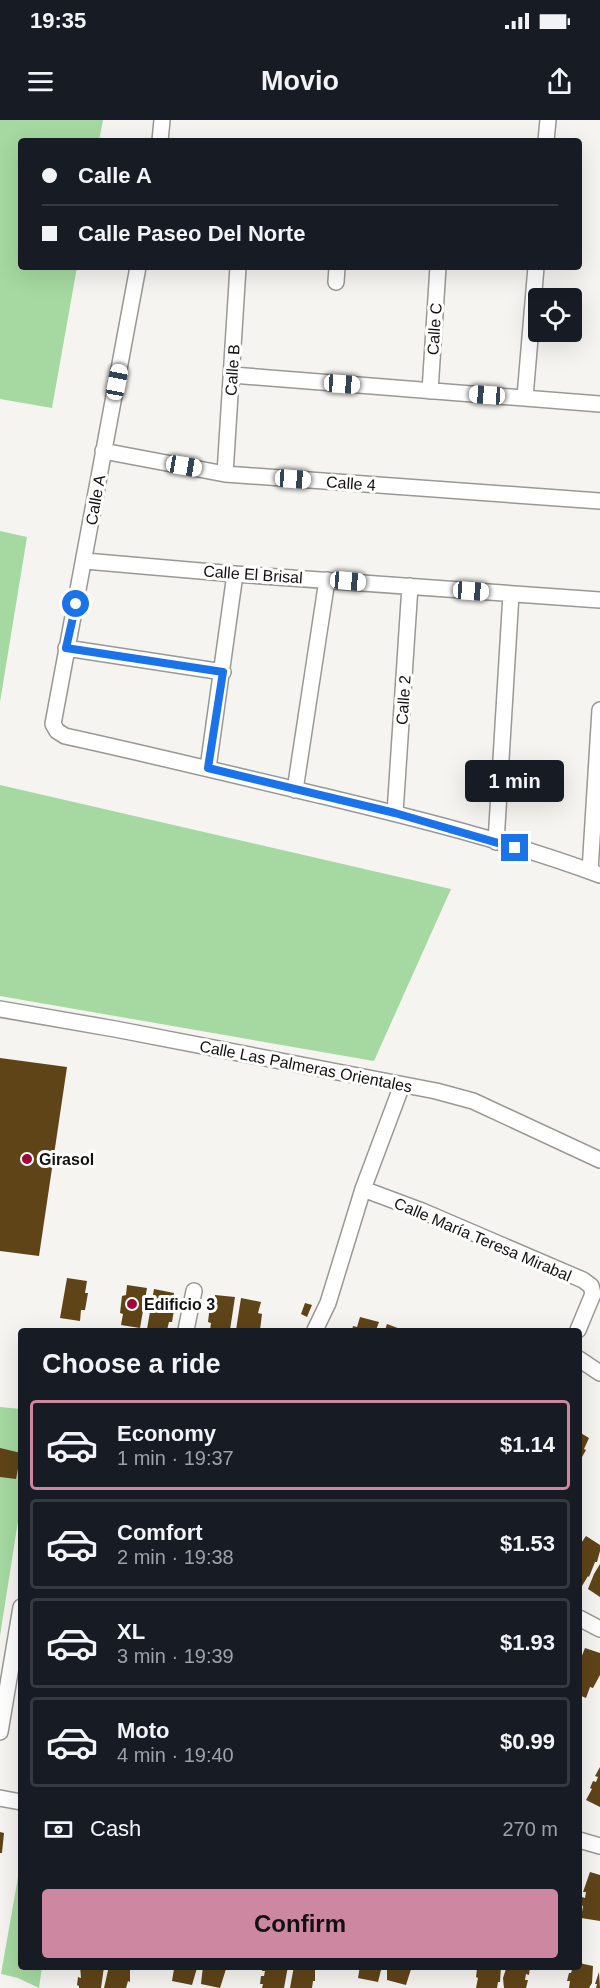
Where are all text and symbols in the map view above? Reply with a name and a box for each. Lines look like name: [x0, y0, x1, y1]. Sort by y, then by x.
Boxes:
text: 19:35: [30, 8, 86, 33]
icon: menu: [24, 65, 57, 98]
icon: share: [543, 65, 576, 98]
text: Movio: [261, 66, 339, 96]
text: Calle A: [78, 163, 152, 188]
text: Calle Paseo Del Norte: [78, 221, 305, 246]
map controls: [528, 288, 582, 342]
button: locate: [528, 288, 582, 342]
street label: Calle C: [424, 302, 445, 356]
street label: Calle B: [222, 344, 243, 396]
car: [105, 363, 129, 401]
car: [323, 374, 361, 394]
car: [468, 385, 506, 405]
car: [165, 454, 203, 478]
car: [274, 469, 312, 489]
street label: Calle A: [83, 473, 108, 527]
street label: Calle 4: [326, 473, 376, 494]
street label: Calle El Brisal: [203, 563, 303, 586]
car: [329, 570, 367, 592]
car: [452, 581, 490, 601]
route start: [62, 590, 89, 617]
street label: Calle 2: [393, 675, 414, 725]
callout: 1 min: [466, 761, 564, 803]
text: 1 min: [488, 770, 541, 792]
route end: [501, 834, 528, 861]
street label: Calle Las Palmeras Orientales: [198, 1038, 414, 1095]
place label: Girasol: [39, 1151, 94, 1168]
marker: Girasol: [20, 1152, 34, 1166]
street label: Calle María Teresa Mirabal: [392, 1194, 574, 1285]
place label: Edificio 3: [144, 1296, 215, 1313]
marker: Edificio 3: [125, 1297, 139, 1311]
text: Choose a ride: [42, 1349, 221, 1379]
icon: car: [45, 1418, 99, 1472]
text: Economy: [117, 1421, 216, 1446]
text: $1.14: [500, 1432, 555, 1457]
text: 1 min · 19:37: [117, 1447, 234, 1469]
icon: car: [45, 1517, 99, 1571]
text: Comfort: [117, 1520, 203, 1545]
text: $1.53: [500, 1531, 555, 1556]
text: 2 min · 19:38: [117, 1546, 234, 1568]
icon: car: [45, 1616, 99, 1670]
text: XL: [117, 1619, 145, 1644]
text: $1.93: [500, 1630, 555, 1655]
text: 3 min · 19:39: [117, 1645, 234, 1667]
icon: car: [45, 1715, 99, 1769]
text: Moto: [117, 1718, 170, 1743]
text: $0.99: [500, 1729, 555, 1754]
text: 4 min · 19:40: [117, 1744, 234, 1766]
icon: cash: [42, 1813, 75, 1846]
text: Cash: [90, 1816, 141, 1841]
text: 270 m: [502, 1818, 558, 1840]
button: Confirm: [42, 1889, 558, 1958]

